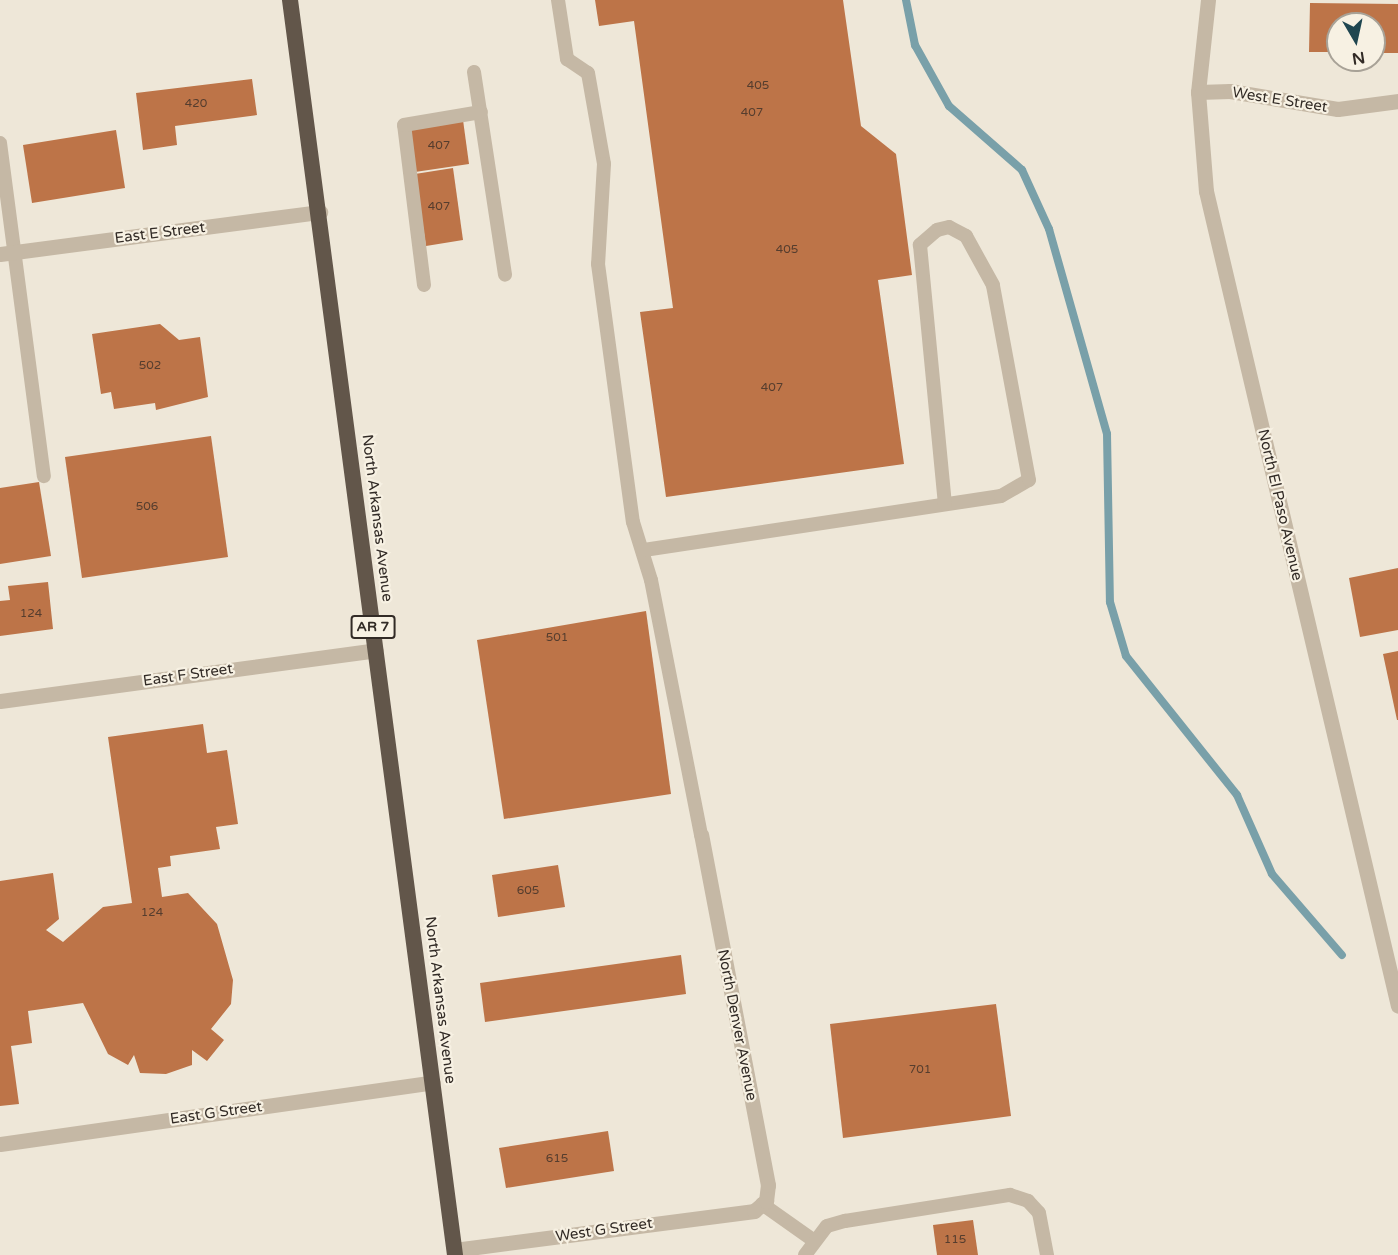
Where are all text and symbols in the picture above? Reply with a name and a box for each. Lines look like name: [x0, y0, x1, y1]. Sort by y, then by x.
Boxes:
north arrow: [1326, 12, 1386, 72]
text: N: [1351, 47, 1366, 69]
house number: 405: [747, 79, 769, 93]
street label: West E Street: [1231, 84, 1329, 116]
house number: 420: [185, 97, 207, 111]
house number: 407: [741, 106, 763, 120]
house number: 407: [428, 139, 450, 153]
house number: 407: [428, 200, 450, 214]
street label: East E Street: [114, 219, 206, 247]
house number: 405: [776, 243, 798, 257]
house number: 502: [139, 359, 161, 373]
house number: 407: [761, 381, 783, 395]
street label: North El Paso Avenue: [1254, 428, 1306, 582]
street label: North Arkansas Avenue: [358, 433, 396, 603]
house number: 506: [136, 500, 158, 514]
house number: 124: [20, 607, 42, 621]
road number: AR 7: [350, 616, 395, 638]
house number: 501: [546, 631, 568, 645]
street label: East F Street: [142, 660, 234, 690]
house number: 605: [517, 884, 539, 898]
house number: 124: [141, 906, 163, 920]
street label: North Arkansas Avenue: [421, 915, 459, 1085]
street label: North Denver Avenue: [714, 948, 760, 1102]
house number: 701: [909, 1063, 931, 1077]
street label: East G Street: [169, 1098, 263, 1128]
house number: 615: [546, 1152, 568, 1166]
street label: West G Street: [554, 1214, 654, 1246]
house number: 115: [944, 1233, 966, 1247]

